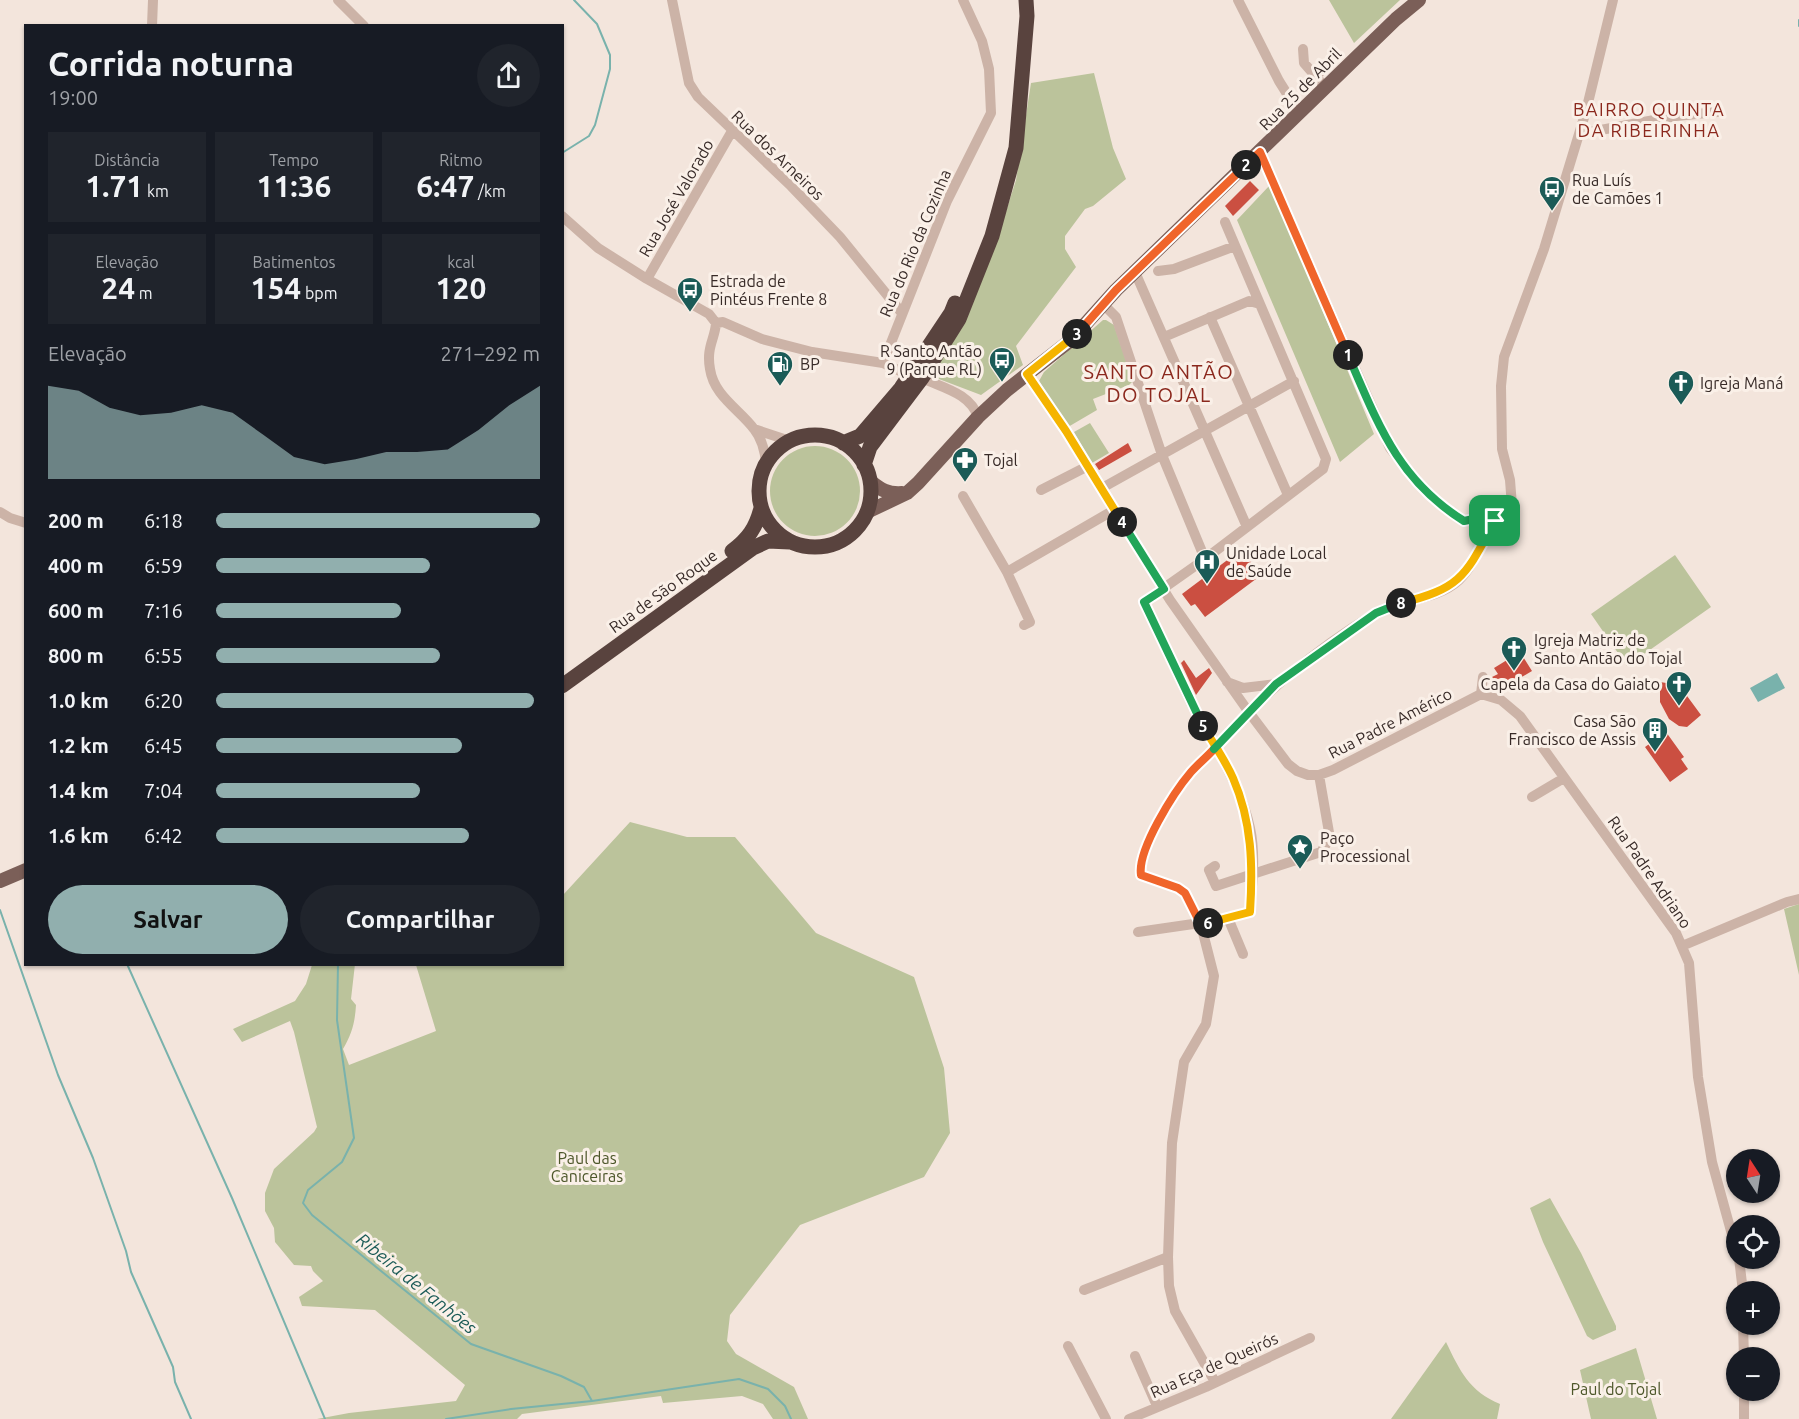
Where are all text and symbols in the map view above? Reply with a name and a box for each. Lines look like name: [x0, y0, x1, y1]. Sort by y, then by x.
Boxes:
button: share: [477, 44, 540, 107]
street label: Rua 25 de Abril: [1255, 44, 1345, 134]
text: Corrida noturna: [48, 45, 294, 82]
text: 19:00: [48, 86, 98, 109]
district label: BAIRRO QUINTA DA RIBEIRINHA: [1573, 99, 1725, 140]
street label: Rua dos Arneiros: [728, 106, 828, 204]
street label: Rua José Valorado: [635, 136, 717, 260]
pin: 2: [1231, 150, 1261, 180]
text: Distância: [94, 151, 160, 169]
text: Tempo: [269, 151, 319, 169]
text: Ritmo: [439, 151, 483, 169]
text: 2: [1241, 156, 1251, 174]
street label: Rua do Rio da Cozinha: [876, 167, 954, 319]
text: 1.71: [85, 169, 143, 203]
text: 11:36: [256, 169, 332, 203]
text: 6:47: [416, 169, 474, 203]
place label: Rua Luís de Camões 1: [1572, 171, 1664, 207]
bus stop icon: Rua Luís de Camões 1: [1537, 174, 1567, 212]
text: km: [143, 182, 169, 200]
text: /km: [474, 182, 506, 200]
text: Elevação: [96, 253, 159, 271]
text: Batimentos: [253, 253, 335, 271]
text: kcal: [447, 253, 475, 271]
text: 24: [101, 271, 135, 305]
text: 154: [251, 271, 301, 305]
text: 120: [436, 271, 486, 305]
place label: Estrada de Pintéus Frente 8: [710, 272, 827, 308]
bus stop icon: Estrada de Pintéus Frente 8: [675, 275, 705, 313]
text: m: [135, 284, 153, 302]
text: bpm: [301, 284, 337, 302]
pin: 3: [1062, 319, 1092, 349]
text: 3: [1072, 325, 1082, 343]
pin: 1: [1333, 340, 1363, 370]
text: Elevação: [48, 342, 127, 365]
text: 271–292 m: [441, 342, 540, 365]
place label: R Santo Antão 9 (Parque RL): [880, 342, 982, 379]
bus stop icon: R Santo Antão 9 (Parque RL): [987, 345, 1017, 383]
text: 1: [1343, 346, 1353, 364]
fuel station icon: BP: [765, 349, 795, 387]
place label: BP: [800, 355, 820, 373]
district label: SANTO ANTÃO DO TOJAL: [1084, 360, 1234, 406]
church icon: Igreja Maná: [1666, 368, 1696, 406]
place label: Igreja Maná: [1700, 374, 1783, 392]
pharmacy icon: Tojal: [950, 445, 980, 483]
place label: Tojal: [984, 451, 1018, 469]
pin: [1469, 495, 1520, 546]
icon: arrive: [1478, 504, 1511, 537]
pin: 4: [1107, 507, 1137, 537]
text: 200 m: [48, 509, 104, 532]
text: 6:18: [144, 509, 183, 532]
text: 4: [1117, 513, 1127, 531]
place label: Unidade Local de Saúde: [1226, 544, 1327, 580]
street label: Rua de São Roque: [605, 546, 721, 636]
hospital icon: Unidade Local de Saúde: [1192, 547, 1222, 585]
text: 400 m: [48, 554, 104, 577]
text: 6:59: [144, 554, 183, 577]
pin: 8: [1386, 588, 1416, 618]
text: 8: [1396, 594, 1406, 612]
text: 600 m: [48, 599, 104, 622]
text: 7:16: [144, 599, 183, 622]
place label: Igreja Matriz de Santo Antão do Tojal: [1534, 631, 1682, 667]
church icon: Igreja Matriz de Santo Antão do Tojal: [1499, 634, 1529, 672]
text: 800 m: [48, 644, 104, 667]
text: 6:55: [144, 644, 183, 667]
church icon: Capela da Casa do Gaiato: [1664, 669, 1694, 707]
place label: Capela da Casa do Gaiato: [1481, 675, 1660, 693]
street label: Rua Padre Américo: [1325, 684, 1455, 762]
text: 1.0 km: [48, 689, 109, 712]
text: 6:20: [144, 689, 183, 712]
pin: 5: [1188, 711, 1218, 741]
place label: Casa São Francisco de Assis: [1509, 712, 1636, 748]
building icon: Casa São Francisco de Assis: [1640, 715, 1670, 753]
text: 5: [1198, 717, 1208, 735]
text: 1.2 km: [48, 734, 109, 757]
text: 6:45: [144, 734, 183, 757]
text: 1.4 km: [48, 779, 109, 802]
text: 7:04: [144, 779, 183, 802]
street label: Rua Padre Adriano: [1604, 812, 1696, 932]
text: 1.6 km: [48, 824, 109, 847]
text: 6:42: [144, 824, 183, 847]
place label: Paço Processional: [1320, 829, 1410, 865]
place icon: Paço Processional: [1285, 832, 1315, 870]
button: Salvar: [48, 885, 288, 954]
button: Compartilhar: [300, 885, 540, 954]
pin: 6: [1193, 908, 1223, 938]
text: 6: [1203, 914, 1213, 932]
park label: Paul das Caniceiras: [551, 1149, 623, 1185]
north arrow: [1726, 1149, 1780, 1203]
map controls: [1726, 1149, 1780, 1401]
button: locate: [1726, 1215, 1780, 1269]
water label: Ribeira de Fanhões: [353, 1229, 481, 1338]
button: +: [1726, 1281, 1780, 1335]
street label: Rua Eça de Queirós: [1147, 1329, 1281, 1401]
button: −: [1726, 1347, 1780, 1401]
park label: Paul do Tojal: [1571, 1380, 1661, 1398]

